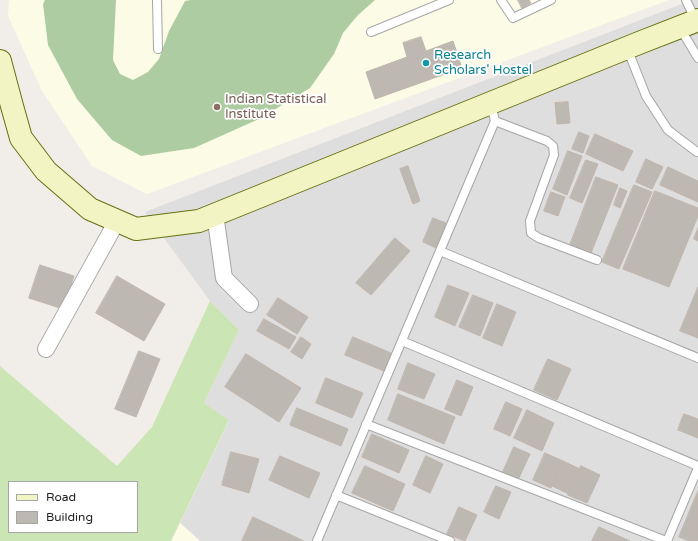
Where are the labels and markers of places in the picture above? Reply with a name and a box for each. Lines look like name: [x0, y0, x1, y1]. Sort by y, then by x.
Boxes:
place label: Research Scholars' Hostel: [434, 48, 532, 79]
marker: Research Scholars' Hostel: [421, 58, 431, 68]
place label: Indian Statistical Institute: [225, 92, 326, 123]
marker: Indian Statistical Institute: [212, 102, 222, 112]

